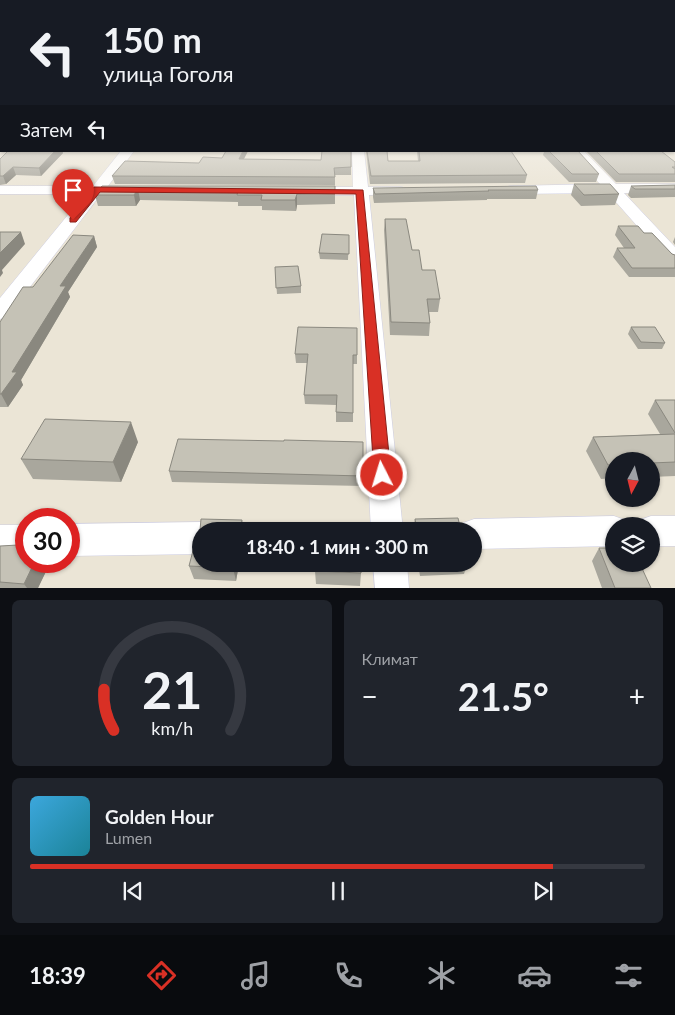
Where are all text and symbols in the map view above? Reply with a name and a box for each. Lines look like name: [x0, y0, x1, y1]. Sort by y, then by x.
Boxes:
text: 150 m: [103, 18, 202, 60]
icon: left: [20, 20, 85, 85]
text: улица Гоголя: [103, 60, 234, 87]
icon: left: [83, 115, 111, 143]
text: Затем: [20, 118, 73, 141]
pin: [52, 169, 94, 220]
icon: arrive: [59, 176, 87, 204]
position arrow: [355, 448, 407, 500]
north arrow: [605, 452, 660, 508]
map controls: [605, 452, 660, 572]
speed limit sign: 30: [15, 508, 80, 573]
button: layers: [605, 517, 660, 572]
text: 18:40 · 1 мин · 300 m: [246, 535, 428, 558]
text: Климат: [362, 649, 418, 668]
text: 21: [142, 658, 202, 720]
text: 21.5°: [458, 673, 549, 719]
text: −: [362, 679, 378, 713]
text: +: [629, 679, 645, 713]
text: km/h: [151, 717, 193, 739]
text: Golden Hour: [105, 805, 214, 828]
text: Lumen: [105, 828, 152, 847]
icon: previous: [119, 877, 147, 905]
icon: pause: [324, 877, 352, 905]
icon: next: [529, 877, 557, 905]
icon: directions: [144, 958, 179, 993]
icon: music: [238, 958, 273, 993]
icon: phone: [331, 958, 366, 993]
icon: climate: [424, 958, 459, 993]
icon: car: [517, 958, 552, 993]
icon: filters: [611, 958, 646, 993]
text: 18:39: [29, 962, 86, 989]

